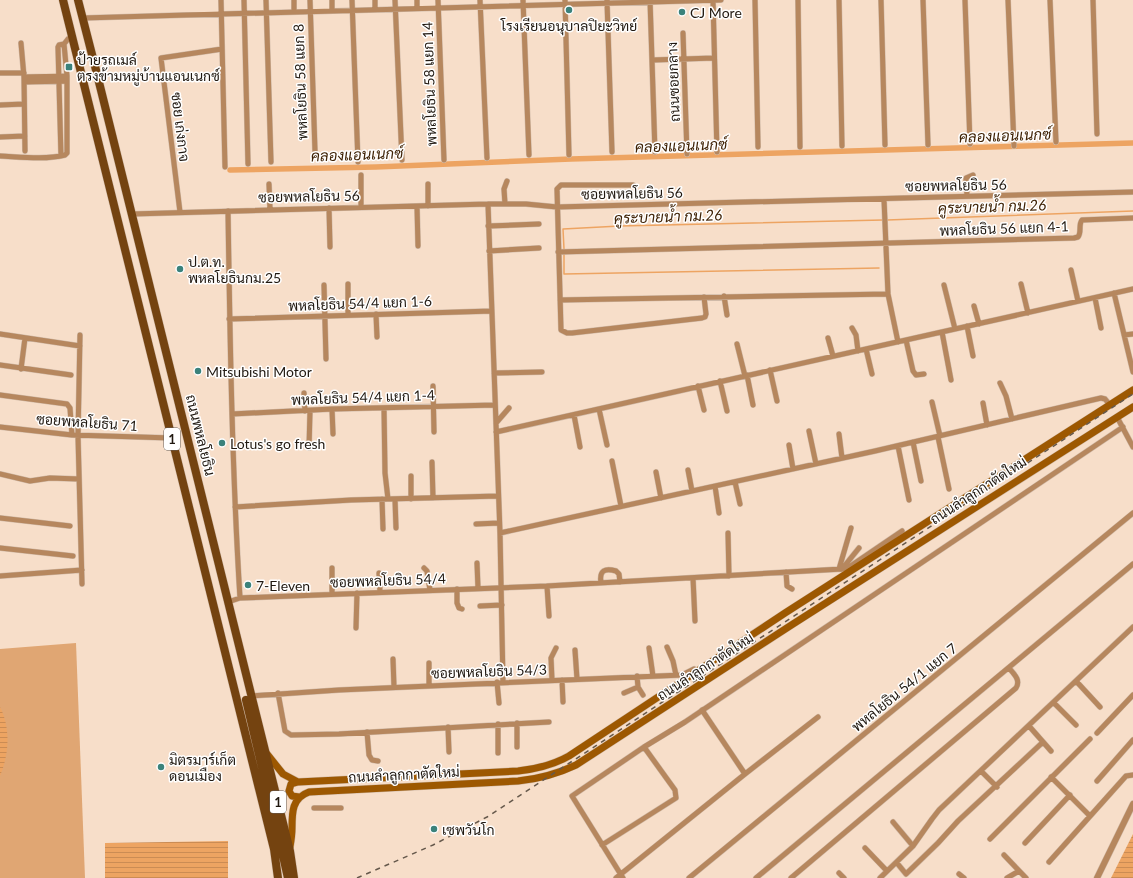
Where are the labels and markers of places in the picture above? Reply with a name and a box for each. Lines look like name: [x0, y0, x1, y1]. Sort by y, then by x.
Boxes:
place label: CJ More: [690, 4, 742, 21]
marker: โรงเรียนอนุบาลปิยะวิทย์: [564, 5, 574, 15]
marker: CJ More: [677, 7, 687, 17]
place label: โรงเรียนอนุบาลปิยะวิทย์: [500, 17, 637, 36]
place label: ป้ายรถเมล์ ตรงข้ามหมู่บ้านแอนเนกซ์: [77, 51, 220, 86]
marker: ป้ายรถเมล์ ตรงข้ามหมู่บ้านแอนเนกซ์: [64, 62, 74, 72]
place label: ป.ต.ท. พหลโยธินกม.25: [188, 253, 281, 286]
marker: ป.ต.ท. พหลโยธินกม.25: [175, 264, 185, 274]
place label: Mitsubishi Motor: [206, 363, 312, 380]
marker: Mitsubishi Motor: [193, 366, 203, 376]
place label: Lotus's go fresh: [230, 435, 325, 452]
marker: Lotus's go fresh: [217, 438, 227, 448]
place label: 7-Eleven: [256, 577, 310, 594]
marker: 7-Eleven: [243, 580, 253, 590]
place label: มิตรมาร์เก็ต ดอนเมือง: [169, 751, 236, 784]
marker: มิตรมาร์เก็ต ดอนเมือง: [156, 762, 166, 772]
place label: เซพวันโก: [442, 821, 495, 838]
marker: เซพวันโก: [429, 824, 439, 834]

